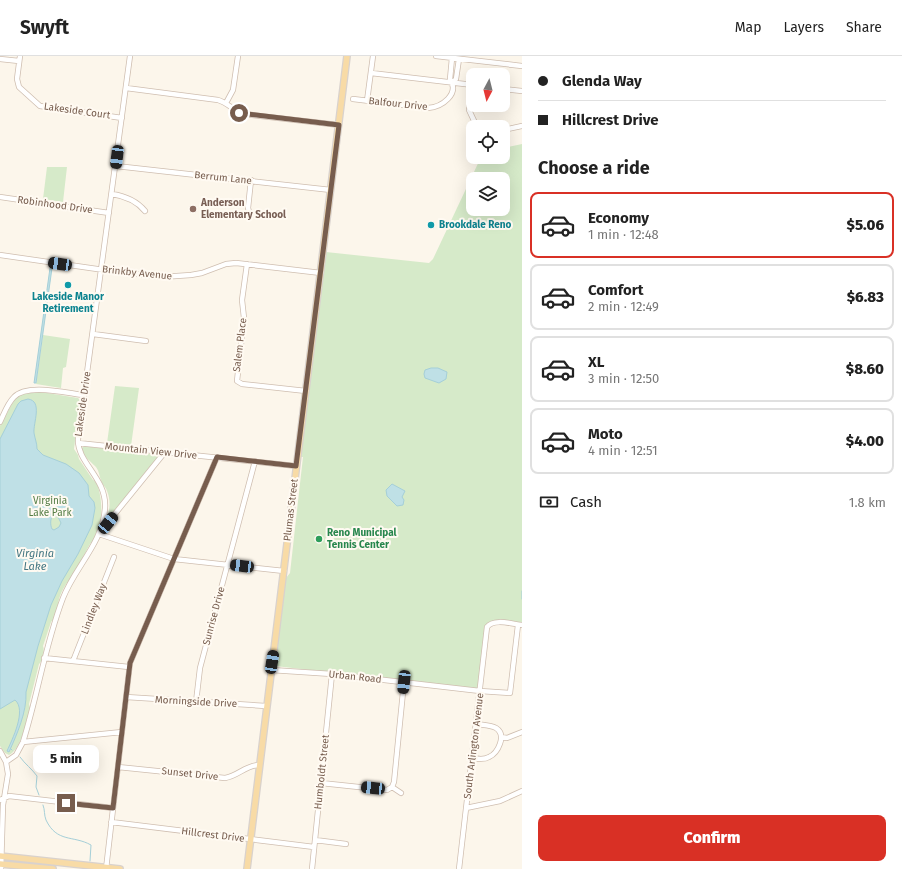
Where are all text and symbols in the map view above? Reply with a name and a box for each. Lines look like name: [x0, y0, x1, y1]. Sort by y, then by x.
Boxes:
text: Swyft: [20, 16, 69, 39]
text: Map: [735, 19, 761, 36]
text: Layers: [783, 19, 824, 36]
text: Share: [846, 19, 882, 36]
north arrow: [466, 68, 510, 112]
map controls: [466, 68, 510, 216]
text: Glenda Way: [562, 72, 642, 90]
street label: Balfour Drive: [368, 95, 428, 113]
street label: Lakeside Court: [43, 100, 111, 122]
route start: [230, 104, 248, 122]
text: Hillcrest Drive: [562, 111, 659, 129]
button: locate: [466, 120, 510, 164]
car: [110, 144, 124, 170]
text: Choose a ride: [538, 157, 650, 179]
street label: Berrum Lane: [194, 169, 252, 187]
button: layers: [466, 172, 510, 216]
street label: Robinhood Drive: [17, 194, 93, 216]
place label: Anderson Elementary School: [200, 197, 286, 221]
marker: Anderson Elementary School: [188, 204, 198, 214]
icon: car: [540, 207, 576, 243]
text: Economy: [588, 209, 649, 227]
text: $5.06: [847, 216, 884, 234]
place label: Brookdale Reno: [439, 219, 511, 231]
marker: Brookdale Reno: [426, 220, 436, 230]
text: 1 min · 12:48: [588, 227, 659, 242]
car: [47, 256, 73, 272]
street label: Brinkby Avenue: [101, 263, 173, 283]
icon: car: [540, 279, 576, 315]
marker: Lakeside Manor Retirement: [63, 280, 73, 290]
text: Comfort: [588, 281, 644, 299]
text: $6.83: [847, 288, 884, 306]
place label: Lakeside Manor Retirement: [32, 291, 105, 315]
text: 2 min · 12:49: [588, 299, 659, 314]
street label: Salem Place: [231, 317, 249, 373]
icon: car: [540, 351, 576, 387]
text: XL: [588, 353, 604, 371]
text: $8.60: [846, 360, 884, 378]
street label: Lakeside Drive: [72, 371, 94, 437]
text: 3 min · 12:50: [588, 371, 659, 386]
icon: car: [540, 423, 576, 459]
text: Moto: [588, 425, 623, 443]
text: $4.00: [846, 432, 884, 450]
street label: Mountain View Drive: [104, 440, 198, 462]
text: 4 min · 12:51: [588, 443, 658, 458]
street label: Plumas Street: [281, 478, 301, 542]
icon: cash: [538, 491, 560, 513]
text: Cash: [570, 493, 602, 511]
park label: Virginia Lake Park: [28, 495, 72, 519]
text: 1.8 km: [849, 495, 886, 510]
car: [96, 510, 120, 536]
place label: Reno Municipal Tennis Center: [327, 527, 397, 551]
marker: Reno Municipal Tennis Center: [314, 534, 324, 544]
water label: Virginia Lake: [16, 547, 54, 573]
car: [229, 559, 255, 573]
street label: Lindley Way: [79, 582, 109, 636]
street label: Sunrise Drive: [200, 585, 228, 647]
car: [264, 649, 280, 675]
street label: Urban Road: [328, 668, 382, 686]
car: [397, 669, 411, 695]
street label: South Arlington Avenue: [462, 692, 486, 800]
street label: Morningside Drive: [155, 694, 237, 710]
street label: Humboldt Street: [312, 734, 332, 810]
callout: 5 min: [33, 745, 99, 773]
text: 5 min: [50, 751, 82, 766]
street label: Sunset Drive: [161, 765, 219, 783]
car: [360, 781, 386, 795]
route end: [57, 794, 75, 812]
button: Confirm: [538, 815, 886, 861]
street label: Hillcrest Drive: [181, 825, 245, 845]

